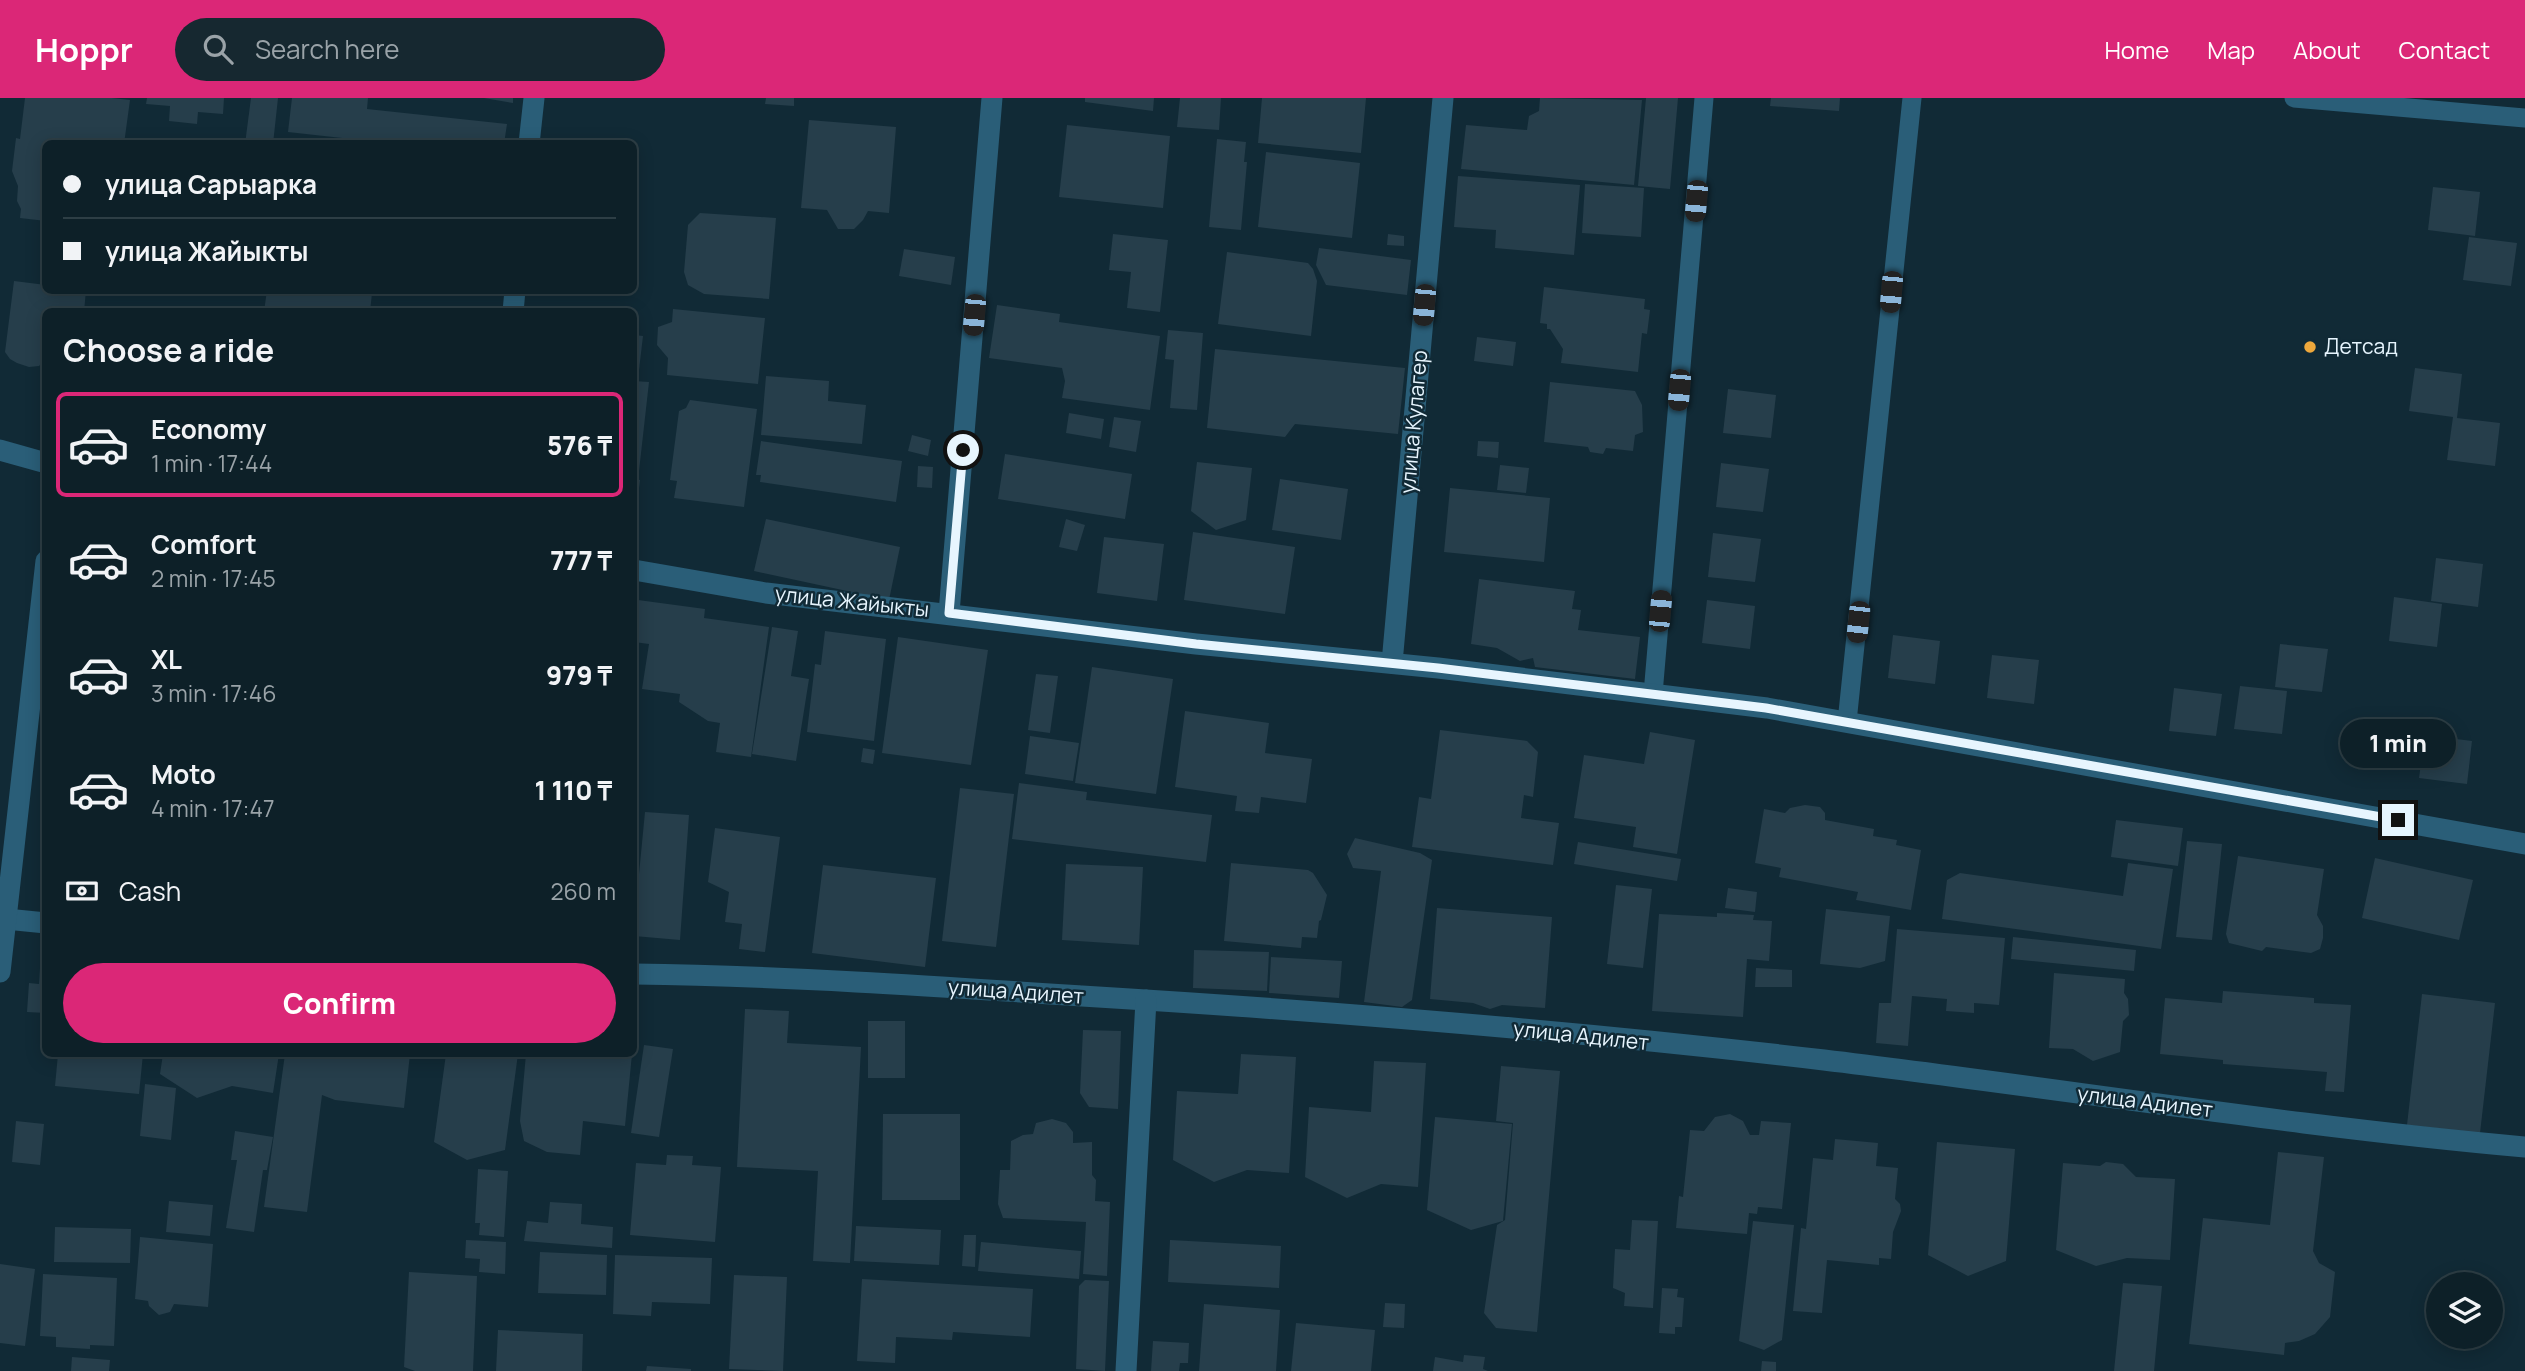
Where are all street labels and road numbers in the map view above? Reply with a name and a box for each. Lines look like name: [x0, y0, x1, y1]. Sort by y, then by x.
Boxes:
street label: улица Кулагер: [1393, 349, 1433, 495]
street label: улица Жайыкты: [774, 579, 931, 623]
street label: улица Адилет: [947, 972, 1085, 1010]
street label: улица Адилет: [1512, 1014, 1651, 1056]
street label: улица Адилет: [2076, 1079, 2215, 1123]

